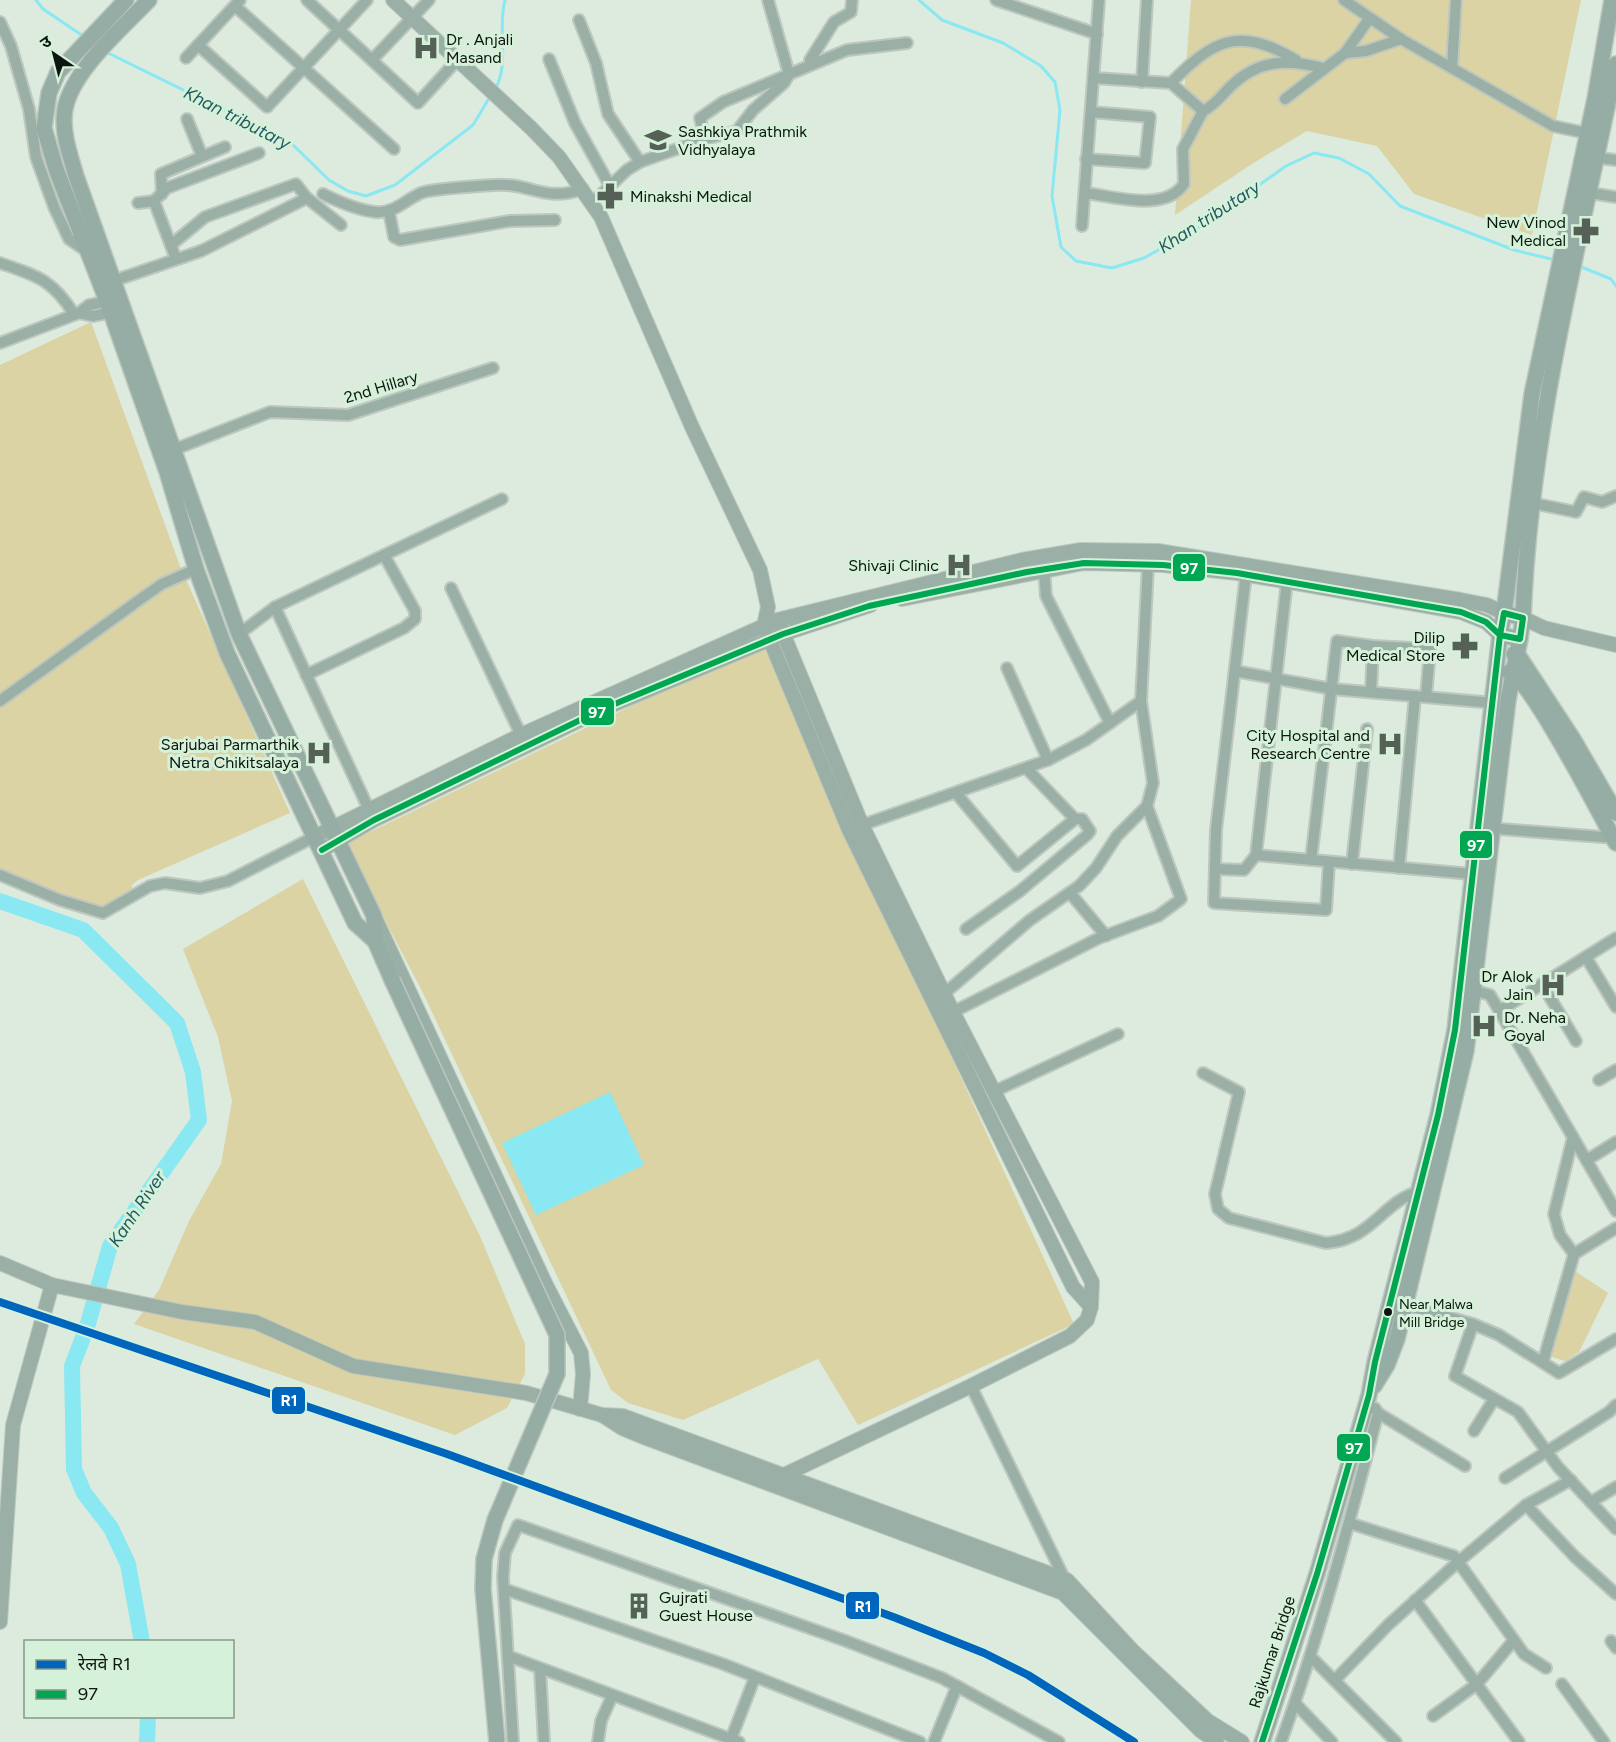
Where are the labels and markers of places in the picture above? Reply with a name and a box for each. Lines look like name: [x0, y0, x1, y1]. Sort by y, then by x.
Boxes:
place label: Dr . Anjali Masand: [446, 30, 513, 67]
hospital icon: Dr . Anjali Masand: [411, 33, 441, 63]
place label: Sashkiya Prathmik Vidhyalaya: [678, 122, 807, 159]
school or university icon: Sashkiya Prathmik Vidhyalaya: [643, 125, 673, 155]
pharmacy icon: Minakshi Medical: [595, 181, 625, 211]
place label: Minakshi Medical: [630, 187, 752, 206]
place label: New Vinod Medical: [1486, 213, 1566, 250]
pharmacy icon: New Vinod Medical: [1571, 216, 1601, 246]
hospital icon: Shivaji Clinic: [944, 550, 974, 580]
place label: Shivaji Clinic: [848, 556, 939, 575]
place label: Dilip Medical Store: [1346, 628, 1445, 665]
pharmacy icon: Dilip Medical Store: [1450, 631, 1480, 661]
place label: City Hospital and Research Centre: [1246, 726, 1370, 763]
hospital icon: City Hospital and Research Centre: [1375, 729, 1405, 759]
place label: Sarjubai Parmarthik Netra Chikitsalaya: [161, 735, 299, 772]
hospital icon: Sarjubai Parmarthik Netra Chikitsalaya: [304, 738, 334, 768]
place label: Dr Alok Jain: [1481, 967, 1533, 1004]
hospital icon: Dr Alok Jain: [1538, 970, 1568, 1000]
place label: Dr. Neha Goyal: [1504, 1008, 1566, 1045]
hospital icon: Dr. Neha Goyal: [1469, 1011, 1499, 1041]
place label: Near Malwa Mill Bridge: [1399, 1296, 1473, 1331]
marker: Near Malwa Mill Bridge: [1382, 1306, 1394, 1318]
place label: Gujrati Guest House: [659, 1588, 753, 1625]
building icon: Gujrati Guest House: [624, 1591, 654, 1621]

